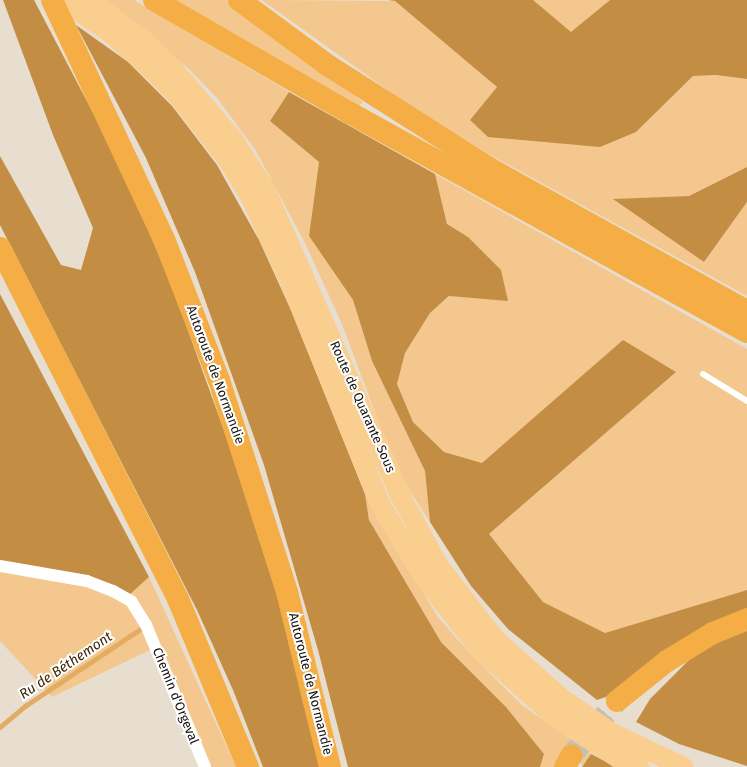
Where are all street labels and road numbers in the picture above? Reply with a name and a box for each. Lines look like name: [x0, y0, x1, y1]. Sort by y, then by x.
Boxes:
street label: Autoroute de Normandie: [183, 304, 247, 446]
street label: Route de Quarante Sous: [326, 339, 398, 475]
street label: Autoroute de Normandie: [285, 611, 335, 757]
street label: Chemin d'Orgeval: [149, 645, 201, 747]

